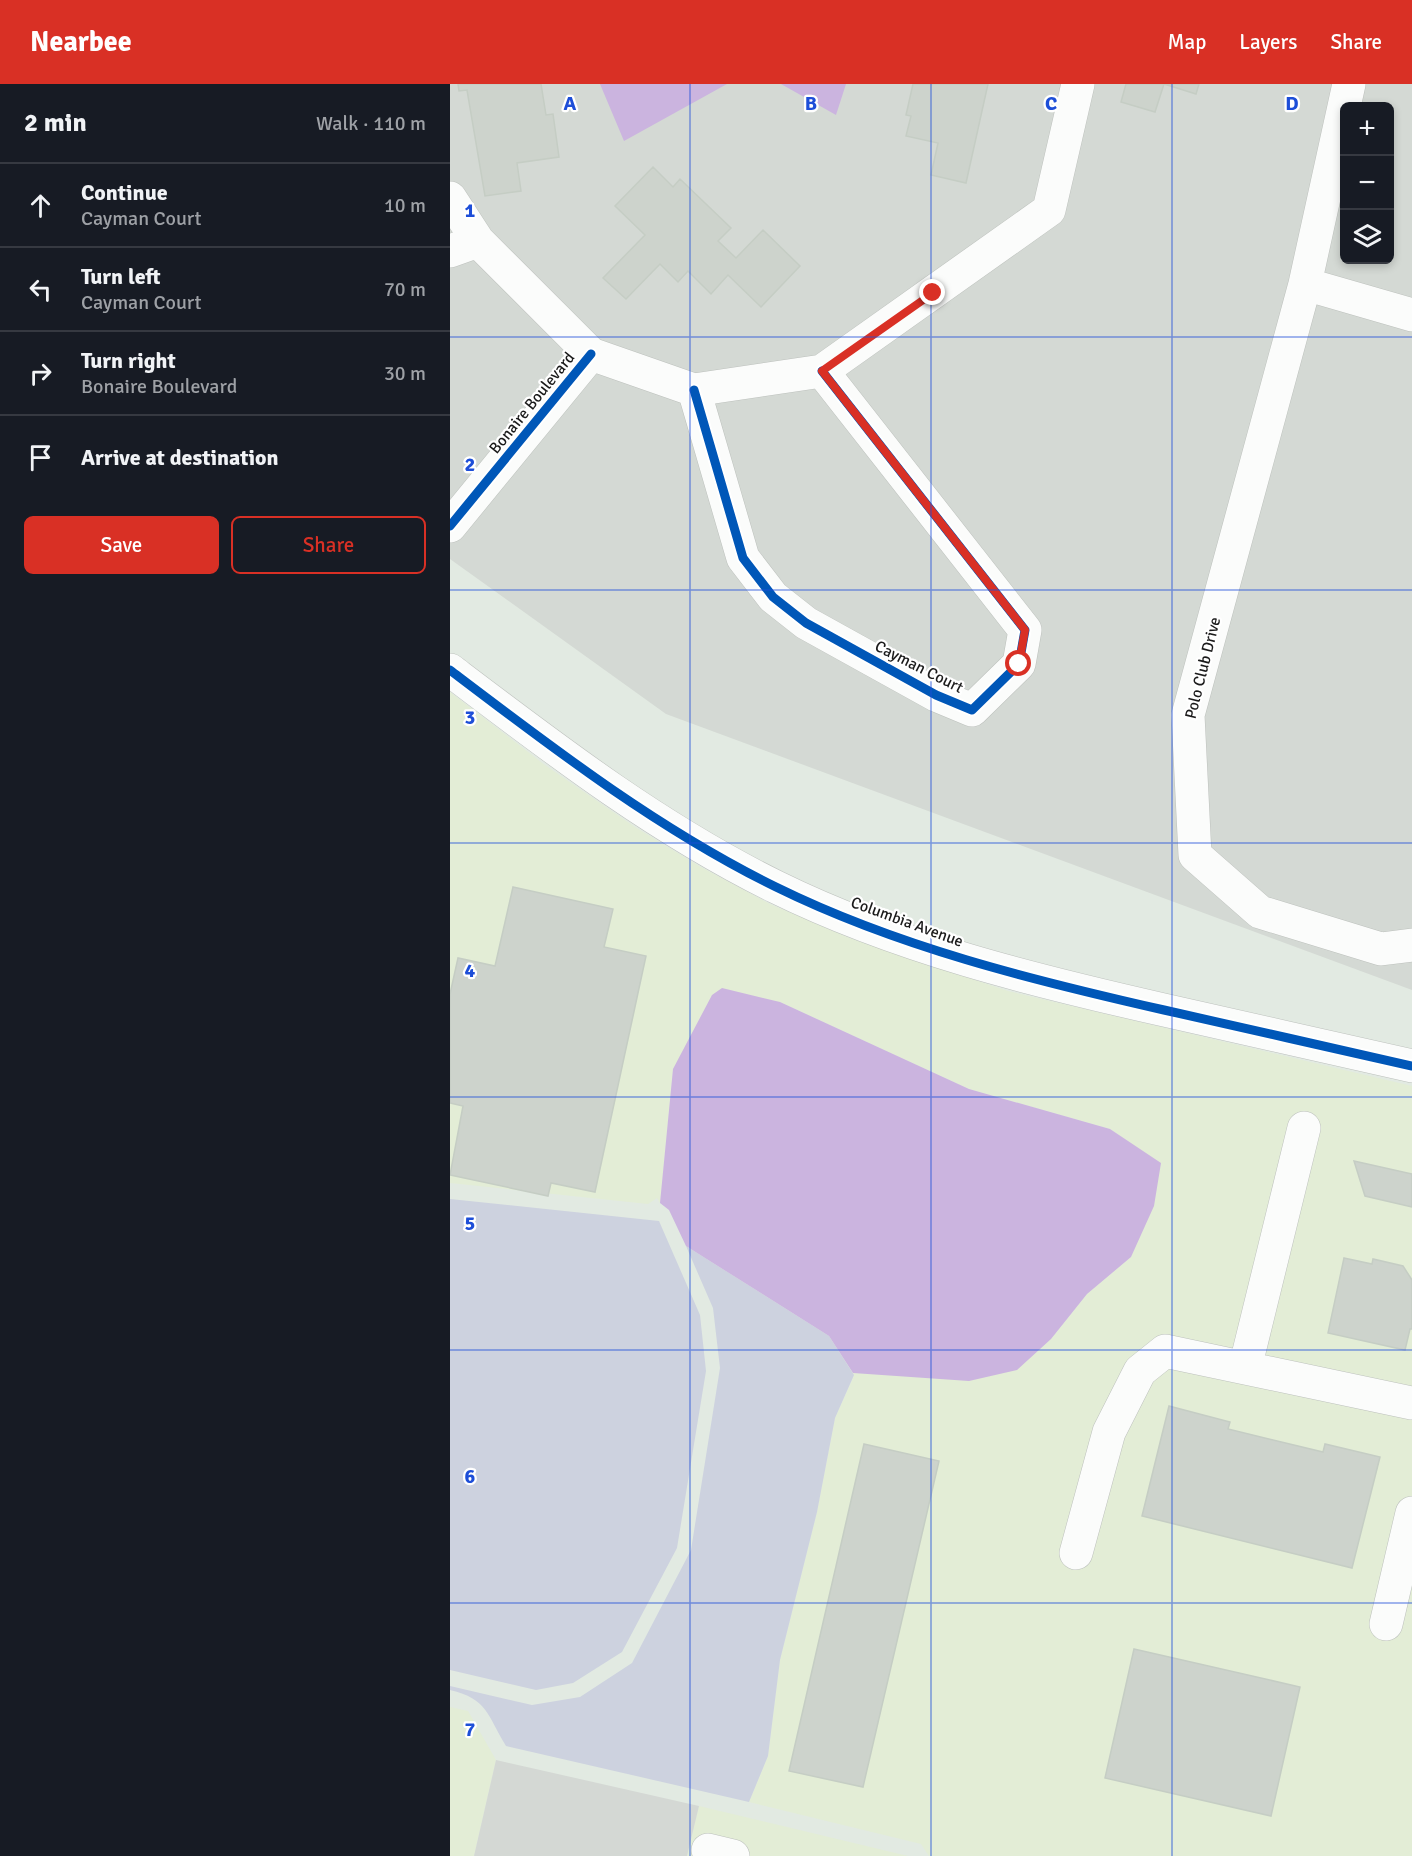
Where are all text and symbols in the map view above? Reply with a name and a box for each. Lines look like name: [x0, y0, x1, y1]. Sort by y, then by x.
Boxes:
text: Nearbee: [30, 25, 132, 59]
text: Map: [1168, 29, 1206, 55]
text: Layers: [1239, 29, 1297, 55]
text: Share: [1330, 29, 1382, 55]
text: A: [564, 91, 577, 116]
text: B: [805, 91, 817, 116]
text: C: [1045, 91, 1057, 116]
text: D: [1285, 91, 1299, 116]
map controls: [1340, 102, 1394, 264]
button: +: [1340, 102, 1394, 156]
text: 2 min: [24, 107, 87, 139]
text: Walk · 110 m: [316, 111, 426, 136]
button: −: [1340, 156, 1394, 210]
text: Continue: [81, 179, 168, 206]
icon: ahead: [24, 189, 57, 222]
text: 10 m: [384, 193, 426, 218]
text: 1: [465, 198, 476, 223]
text: Cayman Court: [81, 206, 202, 231]
button: layers: [1340, 210, 1394, 264]
text: Turn left: [81, 263, 161, 290]
icon: left: [24, 273, 57, 306]
text: 70 m: [384, 277, 426, 302]
route end: [919, 279, 945, 305]
text: Cayman Court: [81, 290, 202, 315]
text: Turn right: [81, 347, 176, 374]
street label: Bonaire Boulevard: [485, 348, 579, 458]
icon: right: [24, 357, 57, 390]
text: 30 m: [384, 361, 426, 386]
text: Bonaire Boulevard: [81, 374, 237, 399]
icon: arrive: [24, 441, 57, 474]
text: Arrive at destination: [81, 444, 278, 471]
text: 2: [465, 452, 475, 477]
button: Save: [24, 516, 219, 574]
button: Share: [231, 516, 426, 574]
street label: Polo Club Drive: [1181, 615, 1225, 721]
street label: Cayman Court: [871, 636, 967, 698]
route start: [1005, 650, 1031, 676]
text: 3: [465, 705, 475, 730]
street label: Columbia Avenue: [848, 892, 966, 952]
text: 4: [465, 958, 476, 983]
text: 5: [465, 1211, 475, 1236]
text: 6: [465, 1464, 476, 1489]
text: 7: [465, 1717, 476, 1742]

